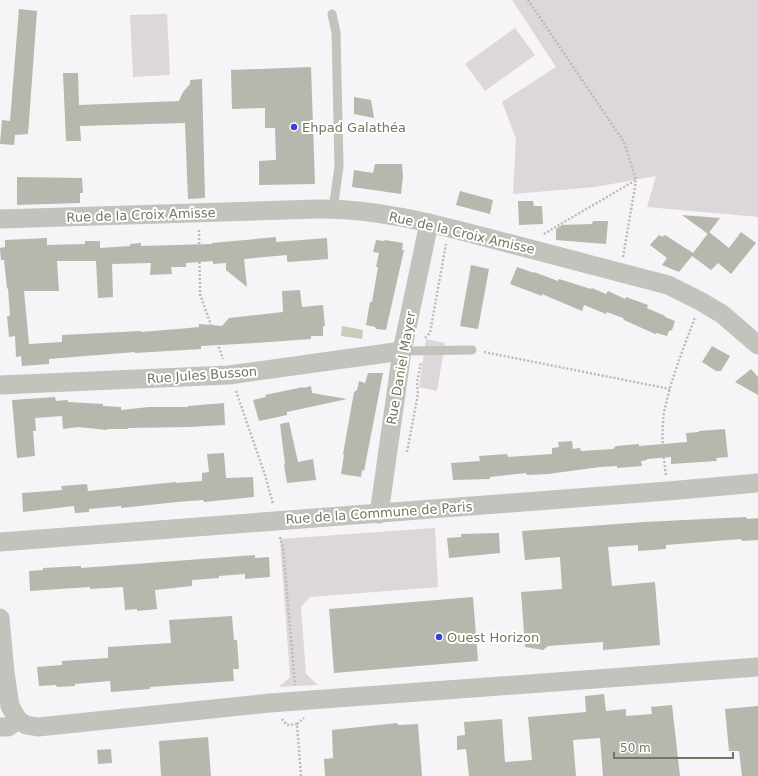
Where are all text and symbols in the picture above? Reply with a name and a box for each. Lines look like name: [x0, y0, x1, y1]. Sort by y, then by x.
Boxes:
place label: Ehpad Galathéa: [302, 120, 406, 135]
marker: Ehpad Galathéa: [289, 122, 299, 132]
street label: Rue de la Croix Amisse: [66, 205, 216, 225]
street label: Rue de la Croix Amisse: [388, 209, 536, 257]
street label: Rue Daniel Mayer: [384, 310, 418, 426]
street label: Rue Jules Busson: [146, 364, 258, 386]
street label: Rue de la Commune de Paris: [285, 499, 473, 527]
place label: Ouest Horizon: [447, 630, 539, 645]
marker: Ouest Horizon: [434, 632, 444, 642]
scale bar: [614, 734, 733, 760]
text: 50 m: [620, 741, 651, 755]

